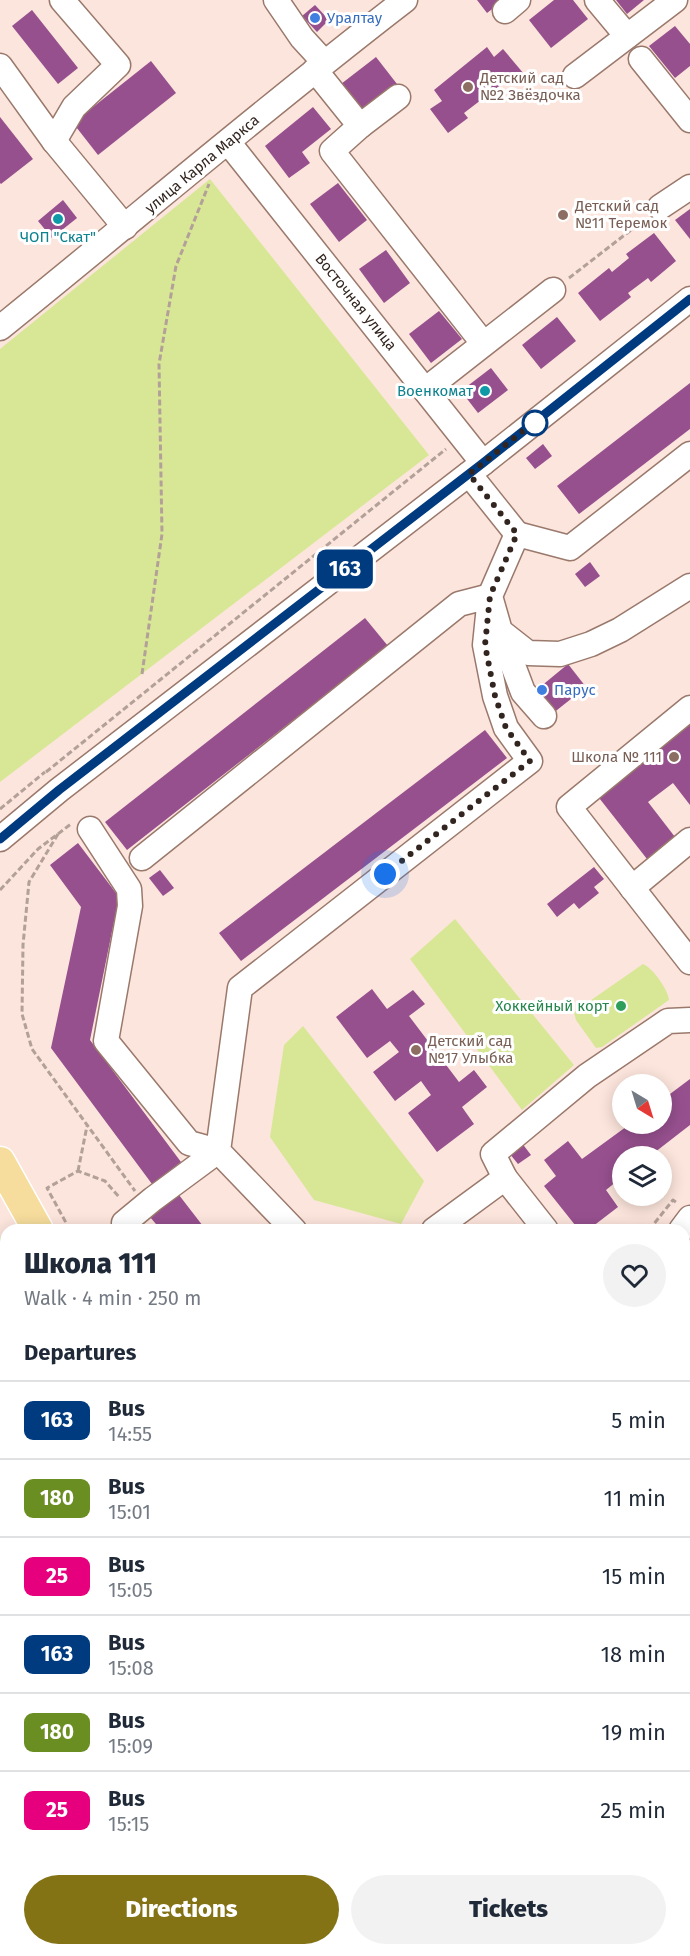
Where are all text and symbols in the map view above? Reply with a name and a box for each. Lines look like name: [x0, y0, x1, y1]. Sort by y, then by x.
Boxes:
place label: Уралтау: [327, 9, 383, 27]
marker: Уралтау: [308, 11, 322, 25]
place label: Детский сад №2 Звёздочка: [479, 69, 581, 104]
marker: Детский сад №2 Звёздочка: [461, 80, 475, 94]
street label: улица Карла Маркса: [141, 111, 263, 217]
place label: Детский сад №11 Теремок: [574, 197, 668, 232]
marker: Детский сад №11 Теремок: [556, 208, 570, 222]
marker: ЧОП "Скат": [51, 212, 65, 226]
place label: ЧОП "Скат": [20, 228, 96, 246]
street label: Восточная улица: [311, 250, 401, 354]
place label: Военкомат: [397, 382, 473, 400]
marker: Военкомат: [478, 384, 492, 398]
unlabelled marker: [522, 410, 548, 436]
line badge: 163: [310, 550, 380, 588]
text: 163: [329, 556, 361, 582]
place label: Парус: [554, 681, 596, 699]
marker: Парус: [535, 683, 549, 697]
place label: Школа № 111: [571, 748, 662, 766]
marker: Школа № 111: [667, 750, 681, 764]
your location: [370, 859, 400, 889]
place label: Хоккейный корт: [495, 997, 609, 1015]
marker: Хоккейный корт: [614, 999, 628, 1013]
place label: Детский сад №17 Улыбка: [427, 1032, 513, 1067]
marker: Детский сад №17 Улыбка: [409, 1043, 423, 1057]
north arrow: [612, 1074, 672, 1134]
map controls: [612, 1074, 672, 1206]
button: layers: [612, 1146, 672, 1206]
button: heart: [603, 1244, 666, 1307]
text: Школа 111: [24, 1247, 157, 1280]
text: Walk · 4 min · 250 m: [24, 1286, 201, 1310]
text: Departures: [24, 1339, 136, 1366]
text: Bus: [108, 1395, 145, 1422]
text: 163: [41, 1407, 73, 1433]
text: 5 min: [611, 1407, 666, 1434]
text: 14:55: [108, 1422, 152, 1446]
text: Bus: [108, 1473, 145, 1500]
text: 180: [40, 1485, 74, 1511]
text: 11 min: [603, 1485, 666, 1512]
text: 15:01: [108, 1500, 151, 1524]
text: Bus: [108, 1551, 145, 1578]
text: 25: [46, 1563, 68, 1589]
text: 15 min: [602, 1563, 666, 1590]
text: 15:05: [108, 1578, 153, 1602]
text: Bus: [108, 1629, 145, 1656]
text: 163: [41, 1641, 73, 1667]
text: 18 min: [601, 1641, 666, 1668]
text: 15:08: [108, 1656, 154, 1680]
text: Bus: [108, 1707, 145, 1734]
text: 180: [40, 1719, 74, 1745]
text: 19 min: [601, 1719, 666, 1746]
text: 15:09: [108, 1734, 153, 1758]
text: Bus: [108, 1785, 145, 1812]
text: 25: [46, 1797, 68, 1823]
text: 25 min: [600, 1797, 666, 1824]
text: 15:15: [108, 1812, 149, 1836]
button: Directions: [24, 1875, 339, 1944]
button: Tickets: [351, 1875, 666, 1944]

